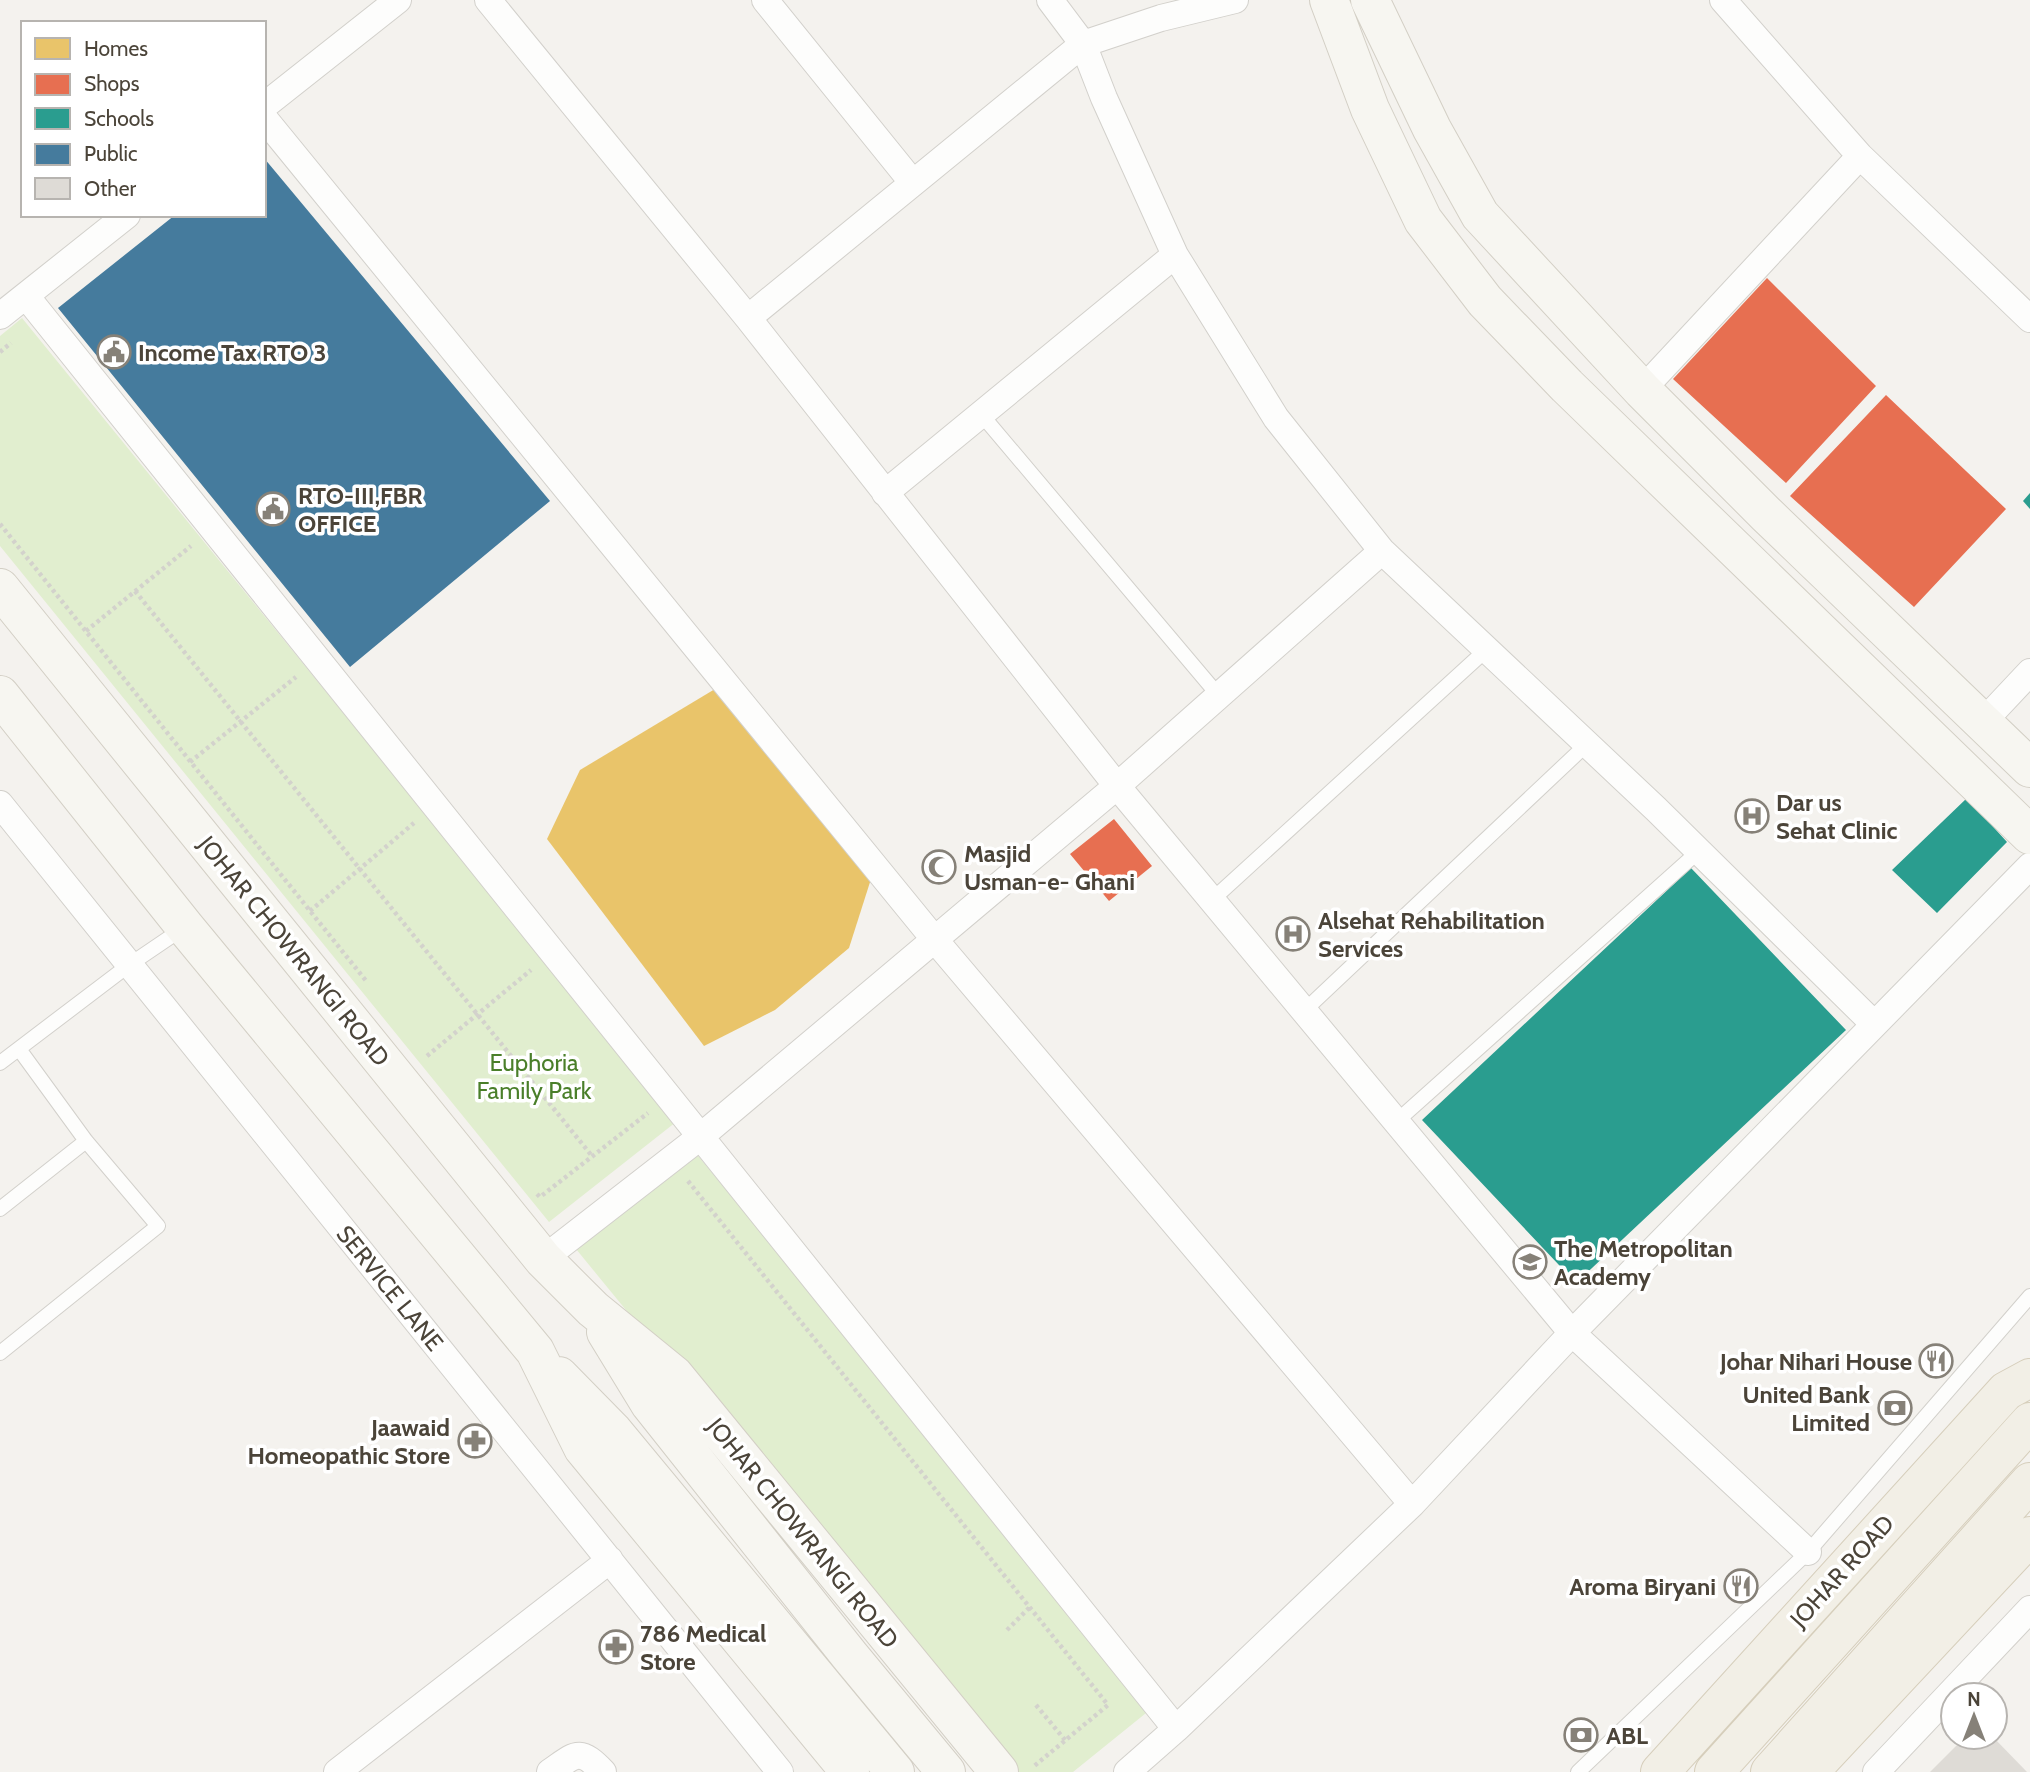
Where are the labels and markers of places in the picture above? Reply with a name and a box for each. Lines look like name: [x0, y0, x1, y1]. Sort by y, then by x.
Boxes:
public building icon: Income Tax RTO 3: [95, 333, 133, 371]
place label: Income Tax RTO 3: [138, 338, 327, 367]
place label: RTO-III,FBR OFFICE: [298, 481, 423, 538]
public building icon: RTO-III,FBR OFFICE: [254, 490, 292, 528]
place label: Dar us Sehat Clinic: [1776, 788, 1898, 845]
hospital icon: Dar us Sehat Clinic: [1733, 797, 1771, 835]
place label: Masjid Usman-e- Ghani: [964, 839, 1135, 896]
mosque icon: Masjid Usman-e- Ghani: [920, 848, 958, 886]
place label: Alsehat Rehabilitation Services: [1318, 906, 1545, 963]
hospital icon: Alsehat Rehabilitation Services: [1274, 915, 1312, 953]
place label: The Metropolitan Academy: [1554, 1234, 1733, 1291]
school or university icon: The Metropolitan Academy: [1511, 1243, 1549, 1281]
restaurant icon: Johar Nihari House: [1917, 1342, 1955, 1380]
place label: Johar Nihari House: [1719, 1347, 1912, 1376]
place label: United Bank Limited: [1743, 1380, 1870, 1437]
bank icon: United Bank Limited: [1876, 1389, 1914, 1427]
place label: Jaawaid Homeopathic Store: [248, 1413, 450, 1470]
pharmacy icon: Jaawaid Homeopathic Store: [456, 1422, 494, 1460]
restaurant icon: Aroma Biryani: [1722, 1567, 1760, 1605]
place label: Aroma Biryani: [1569, 1572, 1716, 1601]
place label: 786 Medical Store: [640, 1619, 766, 1676]
pharmacy icon: 786 Medical Store: [597, 1628, 635, 1666]
bank icon: ABL: [1562, 1716, 1600, 1754]
place label: ABL: [1606, 1721, 1648, 1750]

